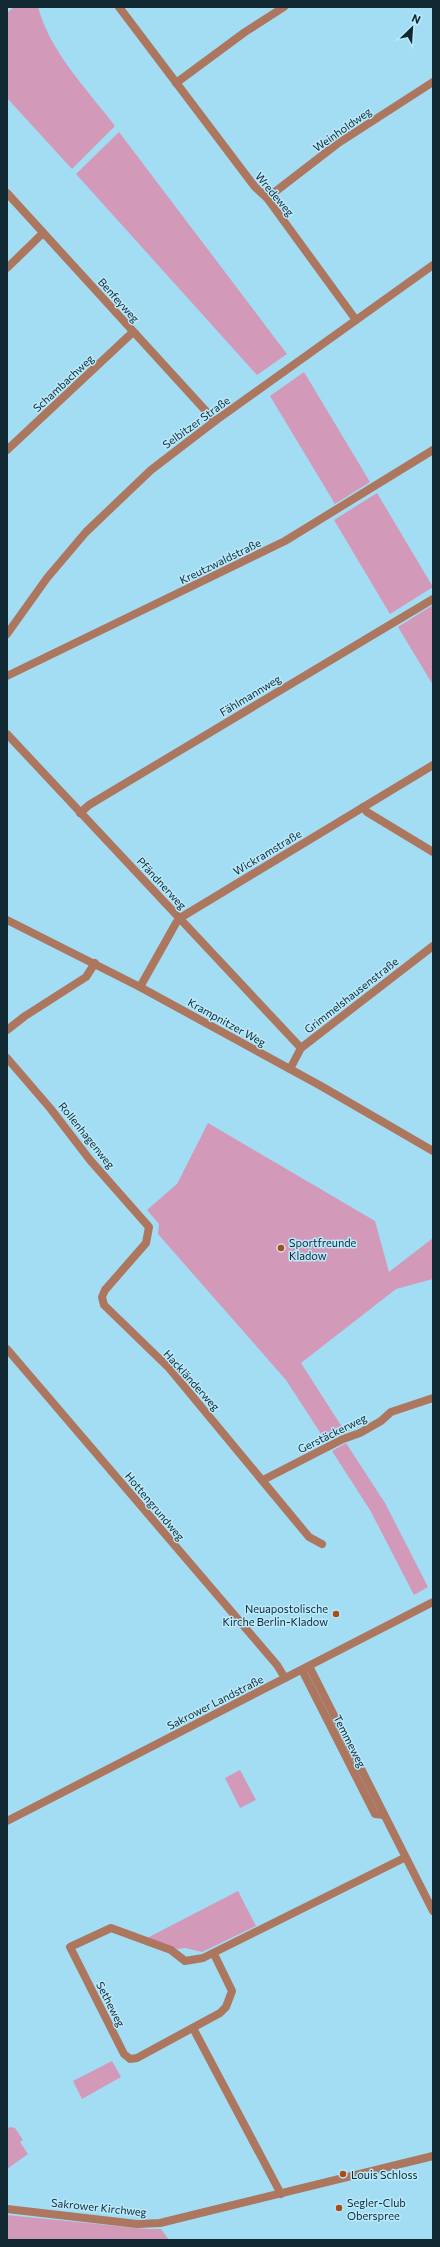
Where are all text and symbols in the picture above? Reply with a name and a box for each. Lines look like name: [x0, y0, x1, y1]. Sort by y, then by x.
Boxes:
north arrow: [392, 8, 432, 48]
text: N: [410, 11, 423, 26]
street label: Weinholdweg: [311, 104, 374, 154]
street label: Wredeweg: [253, 169, 297, 219]
street label: Benfeyweg: [96, 275, 142, 325]
street label: Schambachweg: [30, 352, 96, 414]
street label: Selbitzer Straße: [160, 393, 232, 451]
street label: Kreutzwaldstraße: [177, 536, 263, 586]
street label: Fählmannweg: [217, 672, 283, 718]
street label: Wickramstraße: [231, 826, 304, 877]
street label: Pfändnerweg: [135, 854, 189, 912]
street label: Grimmelshausenstraße: [302, 954, 401, 1036]
street label: Krampnitzer Weg: [186, 995, 268, 1049]
street label: Rollenhagenweg: [56, 1099, 118, 1171]
place label: Sportfreunde Kladow: [289, 1236, 357, 1262]
marker: Sportfreunde Kladow: [276, 1243, 286, 1253]
street label: Hackländerweg: [161, 1347, 223, 1413]
street label: Gerstäckerweg: [295, 1411, 369, 1455]
street label: Hottengrundweg: [123, 1469, 187, 1543]
place label: Neuapostolische Kirche Berlin-Kladow: [223, 1602, 328, 1628]
marker: Neuapostolische Kirche Berlin-Kladow: [331, 1609, 341, 1619]
street label: Sakrower Landstraße: [165, 1672, 266, 1732]
street label: Temmeweg: [331, 1713, 369, 1769]
street label: Setheweg: [94, 1979, 128, 2029]
place label: Louis Schloss: [351, 2168, 417, 2181]
marker: Louis Schloss: [338, 2169, 348, 2179]
street label: Sakrower Kirchweg: [51, 2196, 147, 2218]
place label: Segler-Club Oberspree: [347, 2196, 406, 2222]
marker: Segler-Club Oberspree: [334, 2203, 344, 2213]

